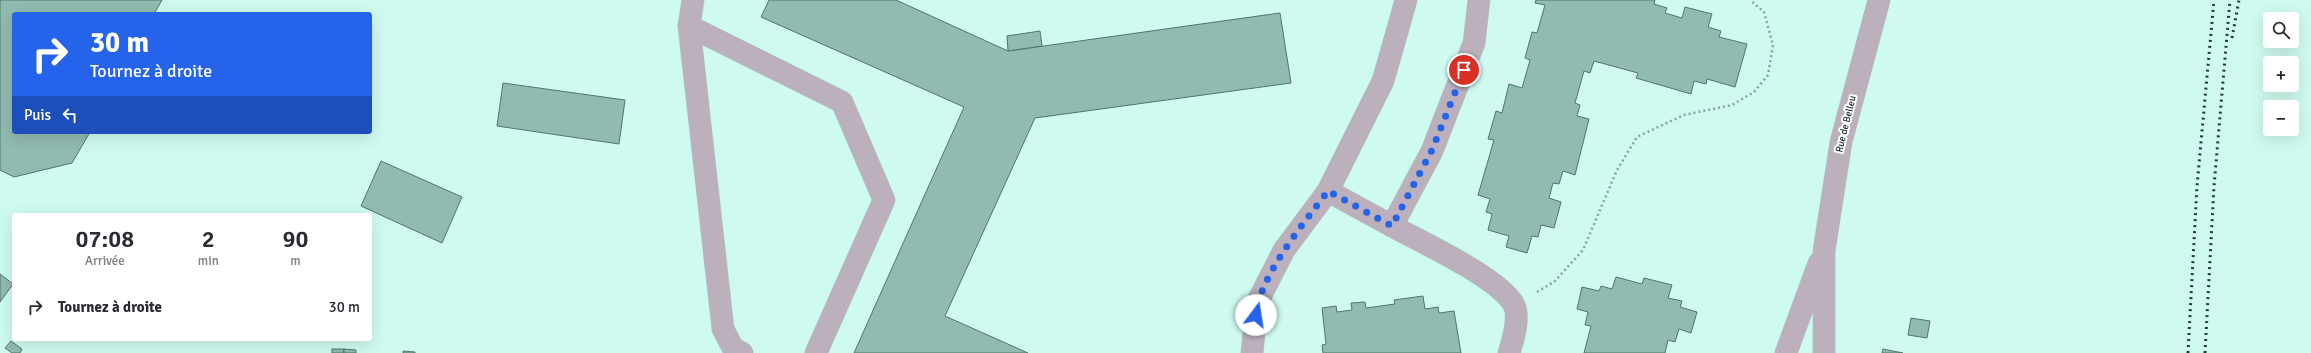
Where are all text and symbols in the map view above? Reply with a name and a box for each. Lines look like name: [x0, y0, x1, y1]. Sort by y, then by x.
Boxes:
map controls: [2263, 12, 2299, 136]
button: search: [2263, 12, 2299, 48]
text: 30 m: [90, 26, 149, 60]
icon: right: [24, 28, 76, 80]
pin: [1447, 53, 1481, 87]
button: +: [2263, 56, 2299, 92]
icon: arrive: [1453, 59, 1475, 81]
text: Tournez à droite: [90, 60, 212, 82]
street label: Rue de Belleu: [1833, 94, 1859, 154]
button: −: [2263, 100, 2299, 136]
icon: left: [59, 104, 81, 126]
text: Puis: [24, 106, 51, 124]
text: 07:08: [76, 224, 134, 254]
text: 2: [202, 224, 215, 254]
text: 90: [282, 224, 308, 254]
text: Arrivée: [85, 253, 125, 269]
text: min: [198, 253, 219, 269]
text: m: [290, 253, 301, 269]
position arrow: [1235, 294, 1277, 336]
icon: right: [24, 296, 46, 318]
text: Tournez à droite: [58, 298, 162, 316]
text: 30 m: [329, 298, 360, 316]

